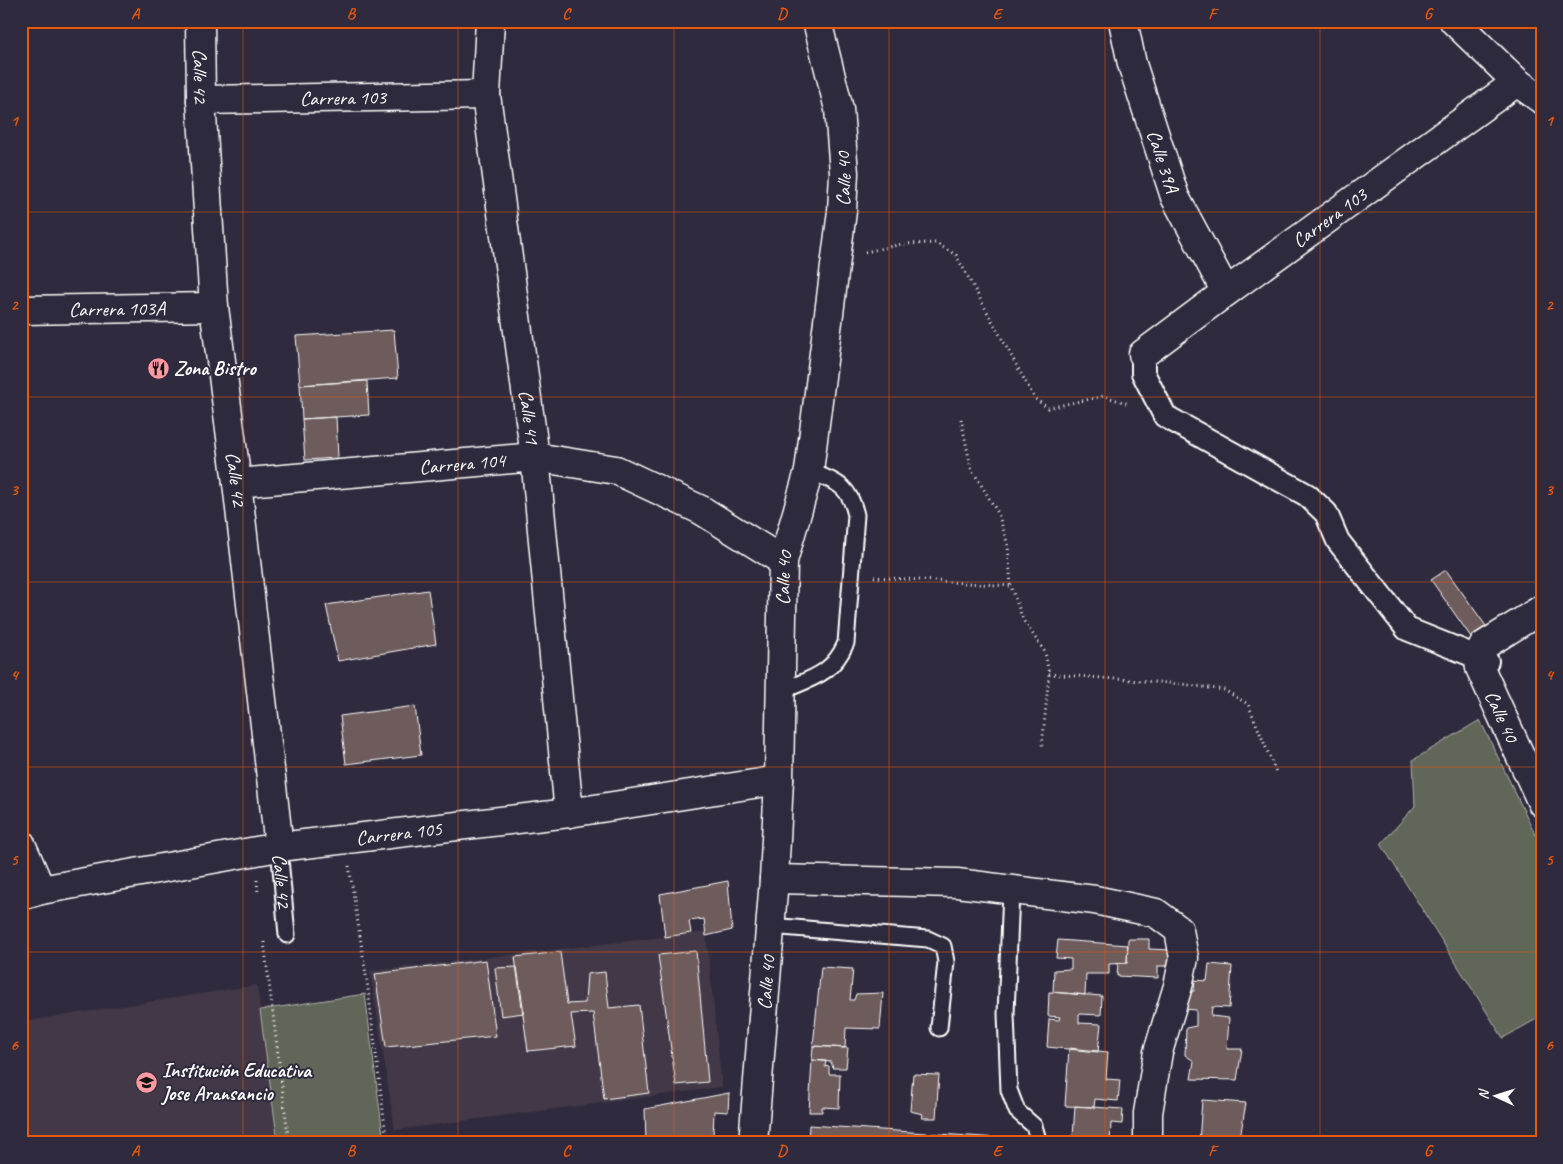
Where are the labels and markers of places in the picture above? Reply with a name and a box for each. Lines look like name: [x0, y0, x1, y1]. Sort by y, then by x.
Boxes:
restaurant icon: Zona Bistro: [146, 356, 170, 380]
place label: Zona Bistro: [174, 356, 257, 381]
place label: Institución Educativa Jose Aransancio: [160, 1058, 313, 1106]
school or university icon: Institución Educativa Jose Aransancio: [134, 1070, 158, 1094]

